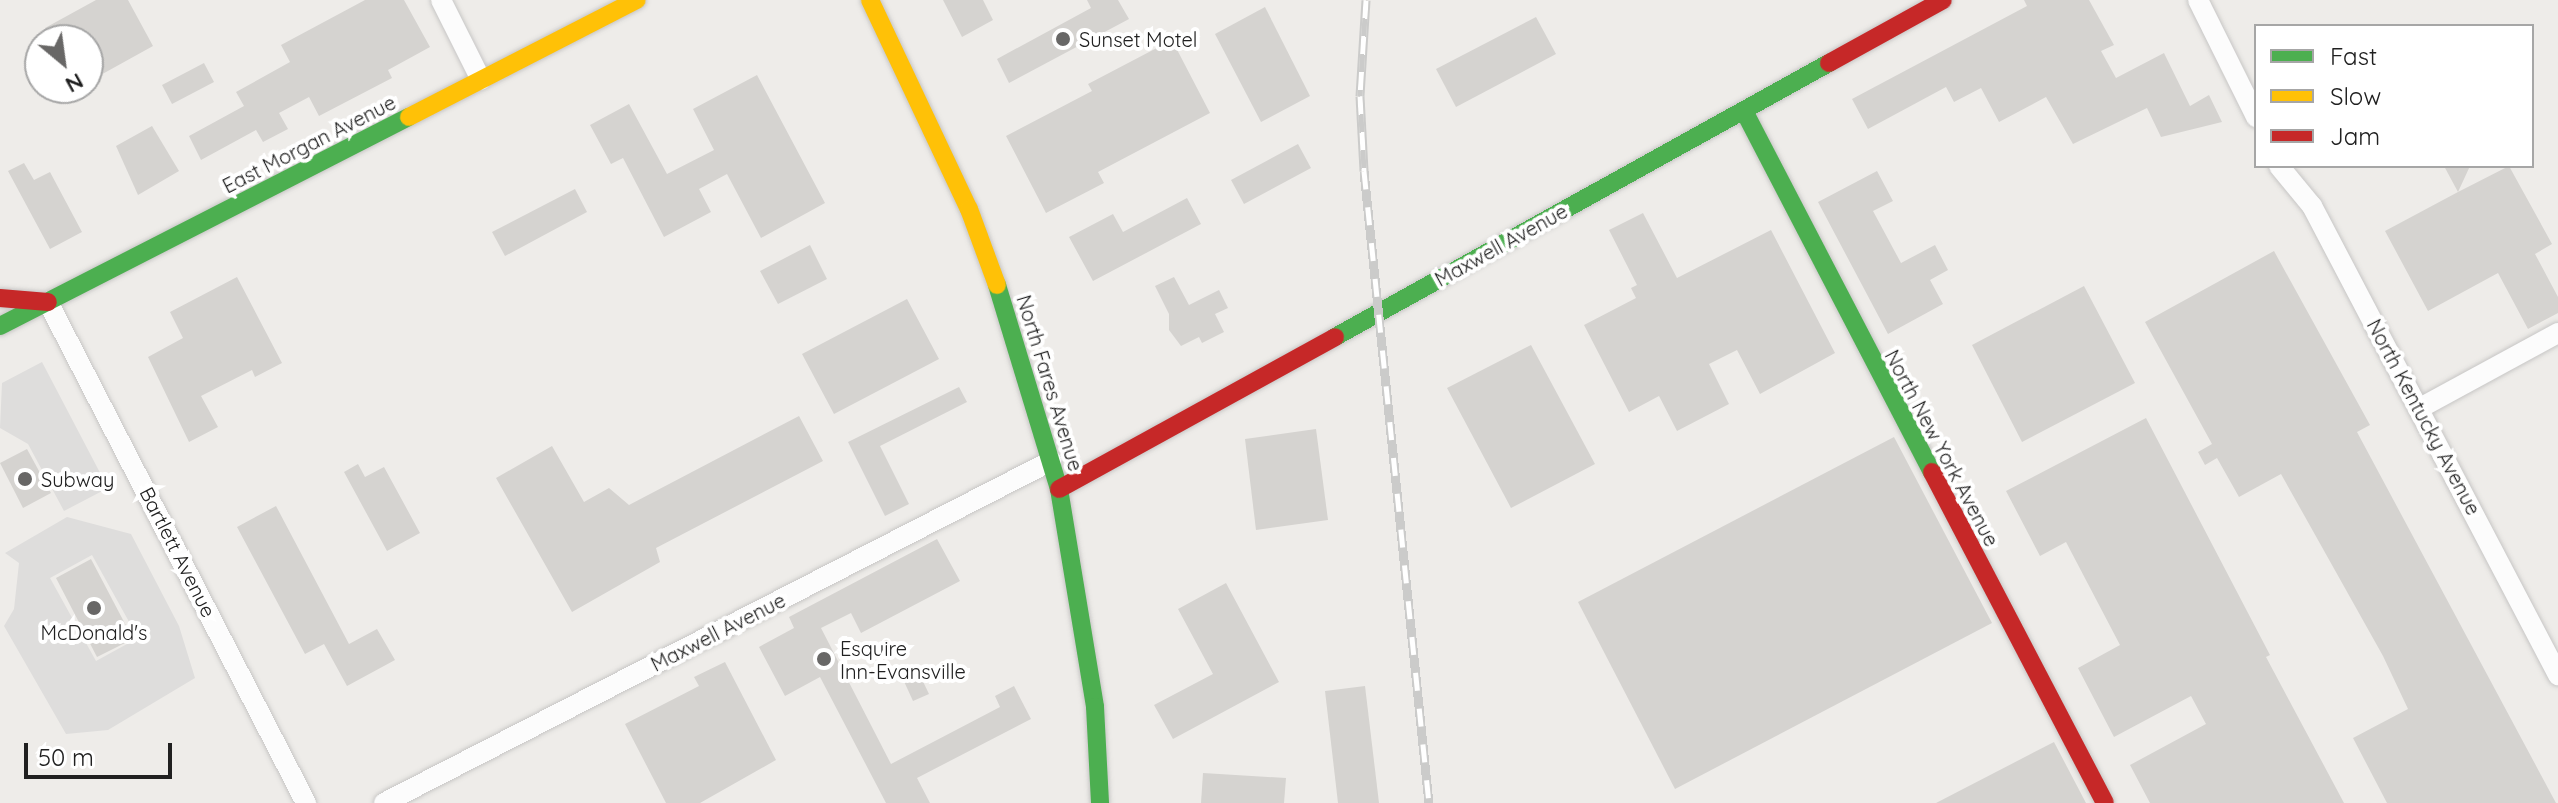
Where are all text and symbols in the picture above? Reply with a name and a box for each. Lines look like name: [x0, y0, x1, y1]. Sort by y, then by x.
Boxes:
north arrow: [24, 24, 104, 104]
legend: [2254, 24, 2534, 168]
place label: Sunset Motel: [1079, 27, 1197, 51]
marker: Sunset Motel: [1054, 30, 1072, 48]
text: Fast: [2330, 41, 2377, 71]
text: N: [61, 67, 89, 99]
text: Slow: [2330, 81, 2381, 111]
street label: East Morgan Avenue: [218, 90, 400, 198]
text: Jam: [2330, 121, 2380, 151]
street label: Maxwell Avenue: [1431, 199, 1571, 291]
street label: North Fares Avenue: [1012, 292, 1088, 474]
street label: North Kentucky Avenue: [2362, 315, 2486, 519]
street label: North New York Avenue: [1880, 346, 2004, 550]
place label: Subway: [41, 467, 114, 491]
marker: Subway: [16, 470, 34, 488]
street label: Bartlett Avenue: [135, 483, 221, 621]
street label: Maxwell Avenue: [647, 588, 789, 676]
marker: McDonald's: [85, 599, 103, 617]
place label: McDonald's: [41, 620, 147, 644]
place label: Esquire Inn-Evansville: [840, 636, 966, 683]
marker: Esquire Inn-Evansville: [815, 650, 833, 668]
scale bar: [28, 727, 176, 777]
text: 50 m: [38, 742, 94, 772]

